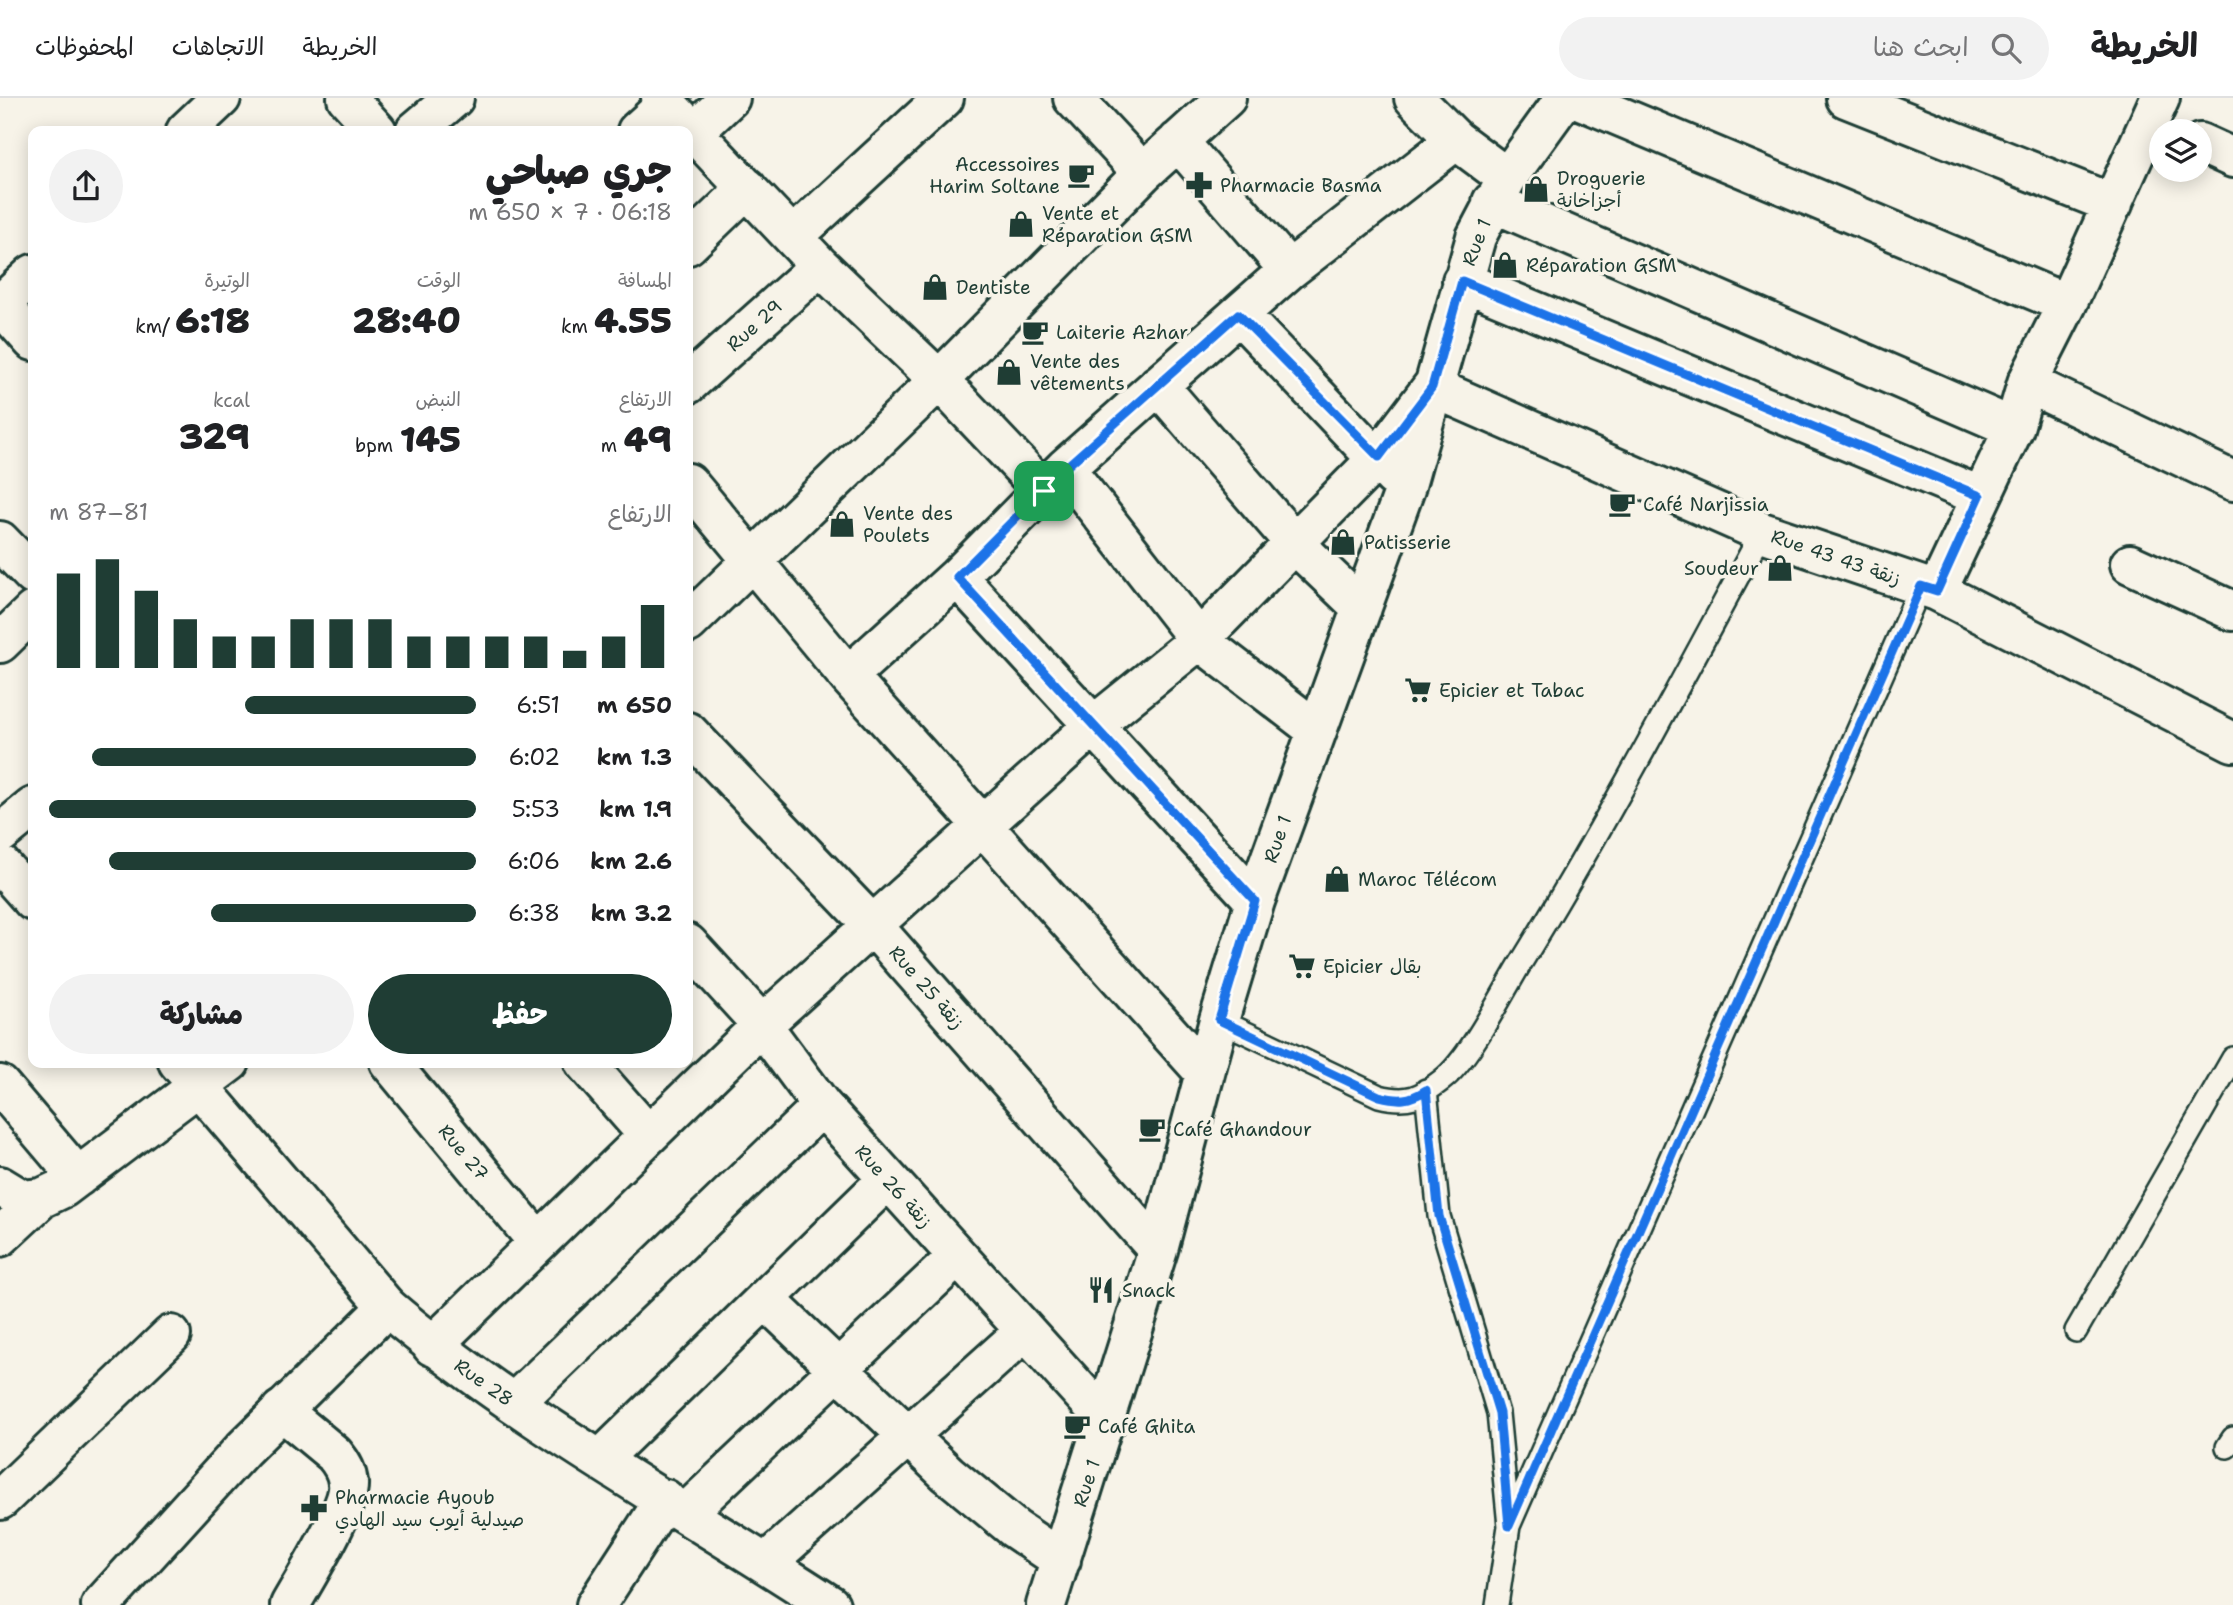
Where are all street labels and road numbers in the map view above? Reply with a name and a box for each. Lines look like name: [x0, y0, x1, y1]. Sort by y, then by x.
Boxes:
street label: Rue 1: [1456, 215, 1497, 269]
street label: Rue 29: [721, 294, 787, 357]
street label: Rue 43 زنقة 43: [1768, 524, 1904, 591]
street label: Rue 1: [1258, 812, 1297, 866]
street label: Rue 25 زنقة: [883, 940, 970, 1034]
street label: Rue 27: [433, 1119, 494, 1186]
street label: Rue 26 زنقة: [849, 1139, 938, 1233]
street label: Rue 28: [449, 1353, 518, 1412]
street label: Rue 1: [1067, 1456, 1106, 1510]

